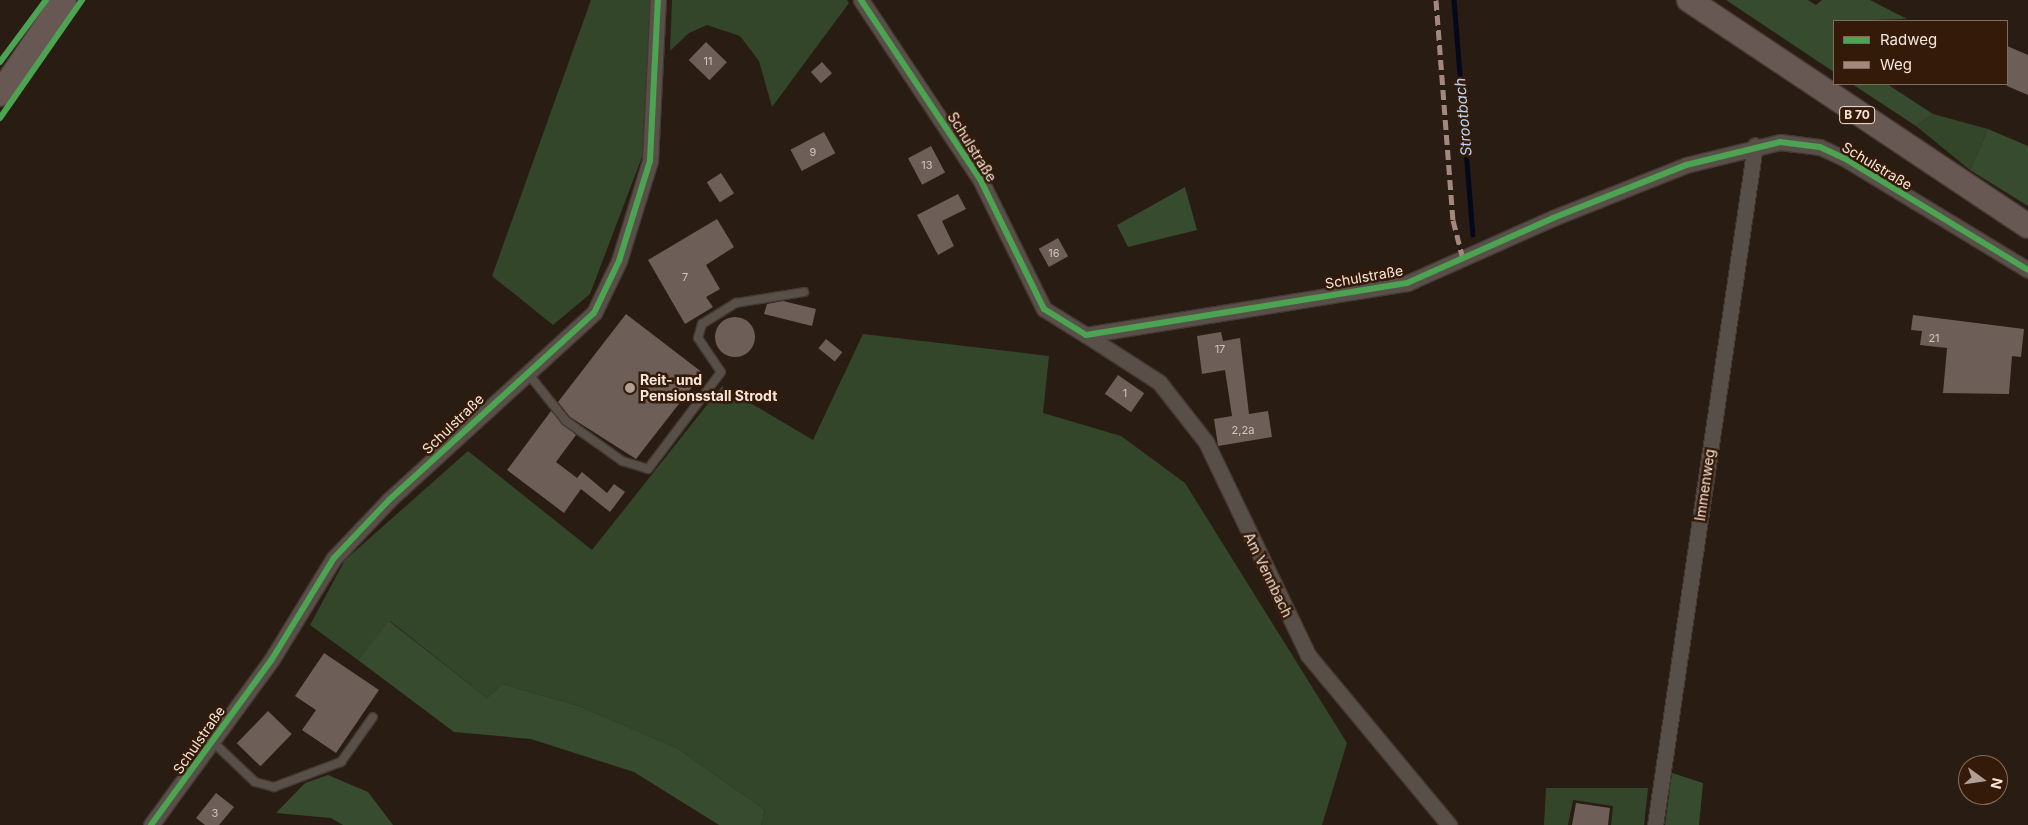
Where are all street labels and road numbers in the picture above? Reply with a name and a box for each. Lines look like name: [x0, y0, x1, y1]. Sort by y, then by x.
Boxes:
road number: B 70: [1838, 106, 1876, 124]
street label: Schulstraße: [944, 109, 1000, 185]
street label: Schulstraße: [1839, 139, 1915, 193]
street label: Schulstraße: [1324, 262, 1404, 292]
street label: Schulstraße: [419, 391, 487, 457]
street label: Immenweg: [1692, 448, 1718, 522]
street label: Am Vennbach: [1240, 530, 1296, 620]
street label: Schulstraße: [170, 703, 228, 777]

